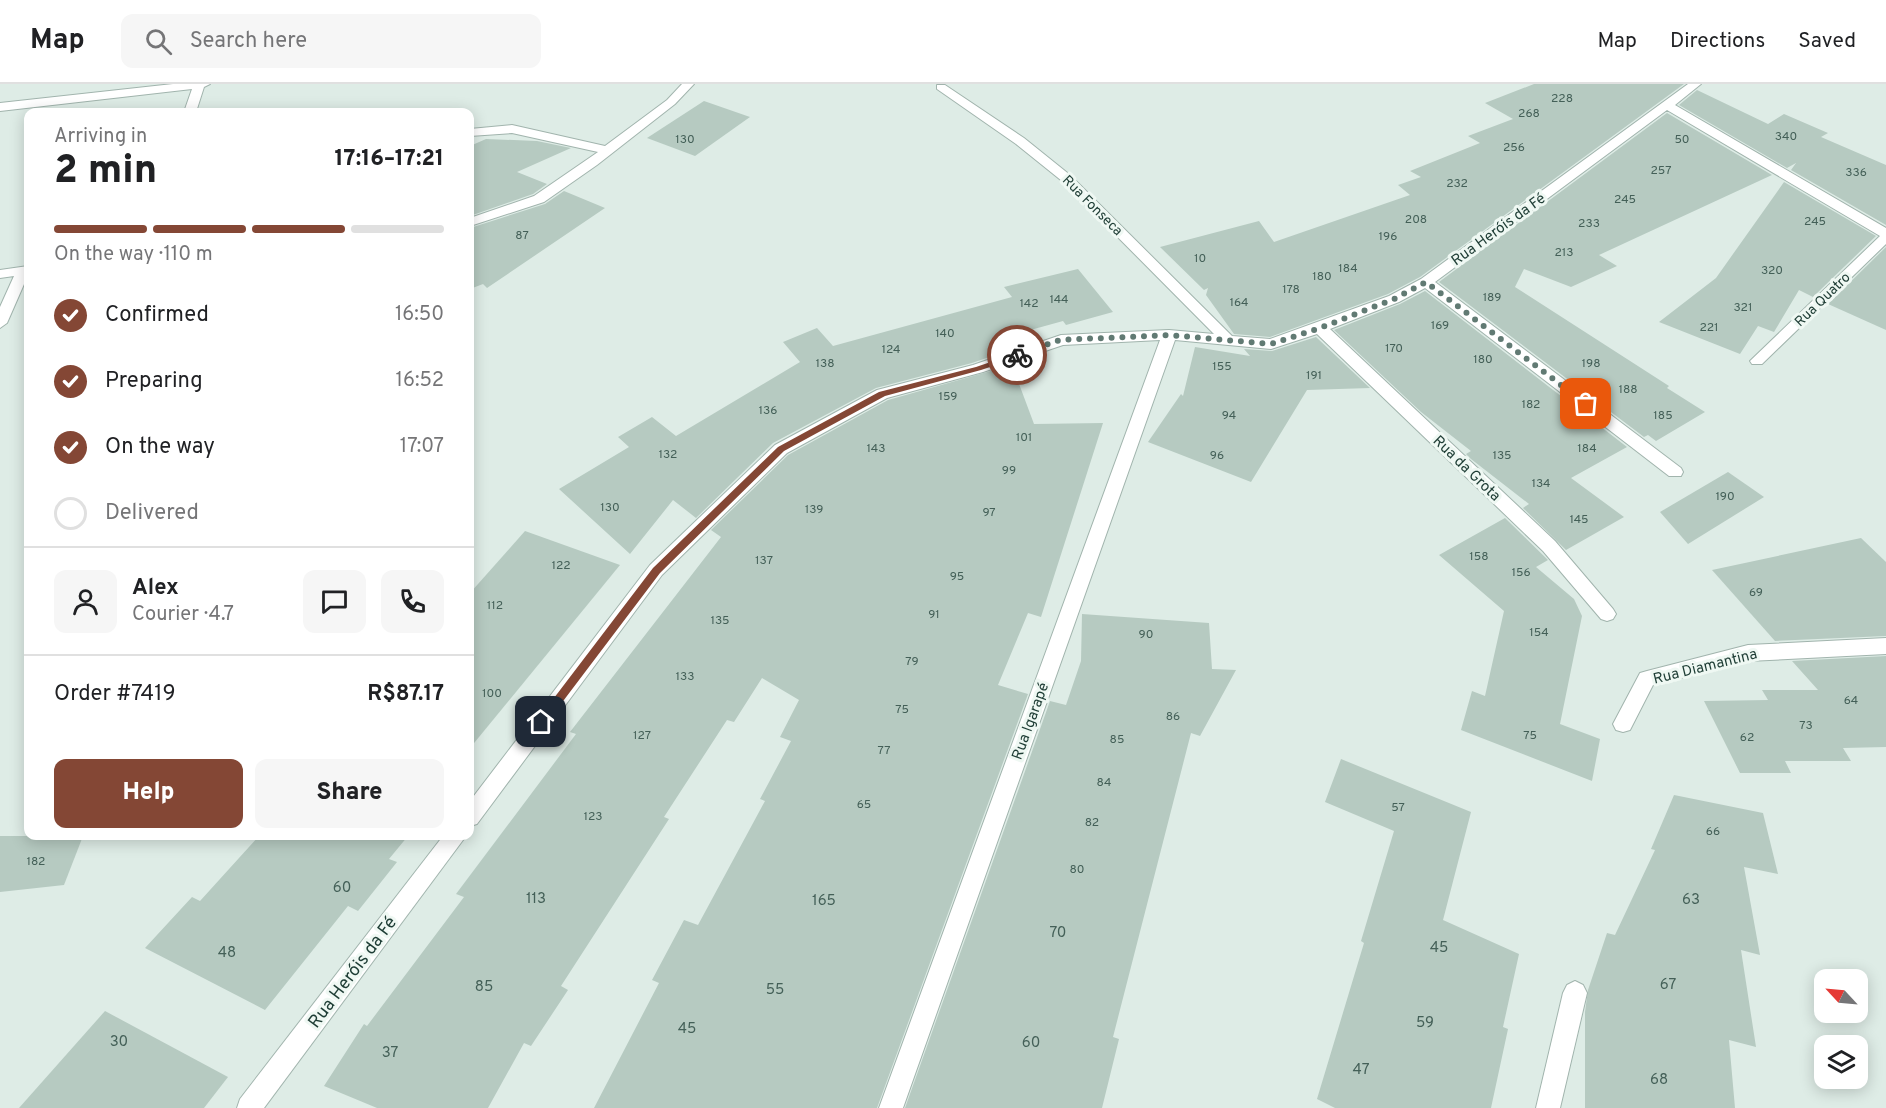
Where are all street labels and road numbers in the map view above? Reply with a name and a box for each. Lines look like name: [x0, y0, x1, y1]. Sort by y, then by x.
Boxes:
street label: Rua Fonseca: [1058, 172, 1126, 240]
street label: Rua Heróis da Fé: [1448, 190, 1550, 271]
street label: Rua Quatro: [1792, 269, 1855, 331]
street label: Rua da Grota: [1428, 432, 1504, 506]
street label: Rua Diamantina: [1651, 645, 1759, 690]
street label: Rua Igarapé: [1009, 680, 1054, 763]
street label: Rua Heróis da Fé: [304, 912, 403, 1033]

